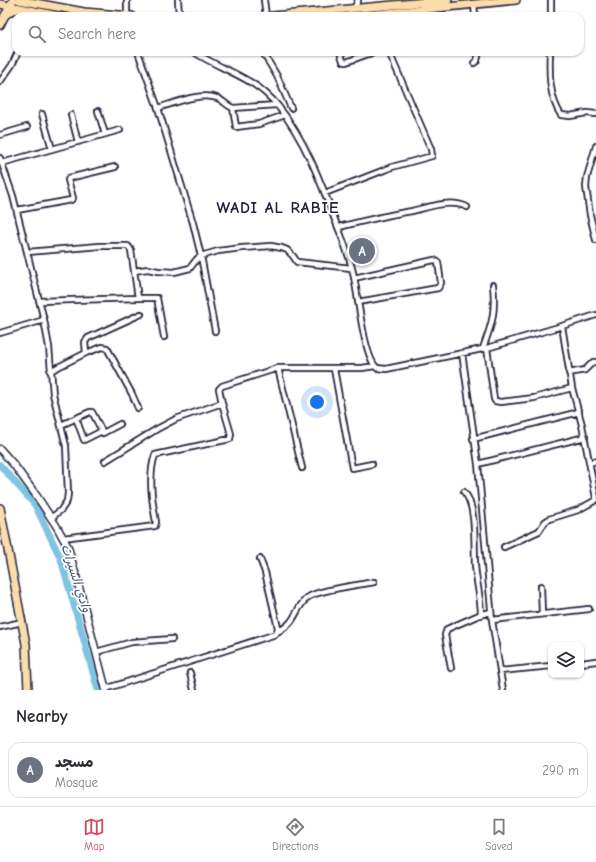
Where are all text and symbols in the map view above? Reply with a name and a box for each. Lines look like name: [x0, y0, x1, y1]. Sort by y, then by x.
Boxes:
search box: [12, 12, 584, 56]
icon: search: [26, 23, 48, 45]
text: Search here: [58, 25, 136, 43]
district label: WADI AL RABIE: [217, 199, 339, 217]
pin: A: [349, 236, 375, 266]
your location: [307, 392, 327, 412]
water label: وادي السيرات: [57, 542, 95, 615]
map controls: [548, 642, 584, 678]
button: layers: [548, 642, 584, 678]
text: Nearby: [16, 707, 67, 726]
text: مسجد: [55, 753, 93, 771]
text: A: [26, 763, 34, 778]
text: 290 m: [542, 763, 579, 778]
text: Mosque: [55, 775, 98, 790]
tab: Map: [83, 816, 105, 853]
tab: Directions: [272, 816, 319, 853]
tab: Saved: [485, 816, 513, 853]

